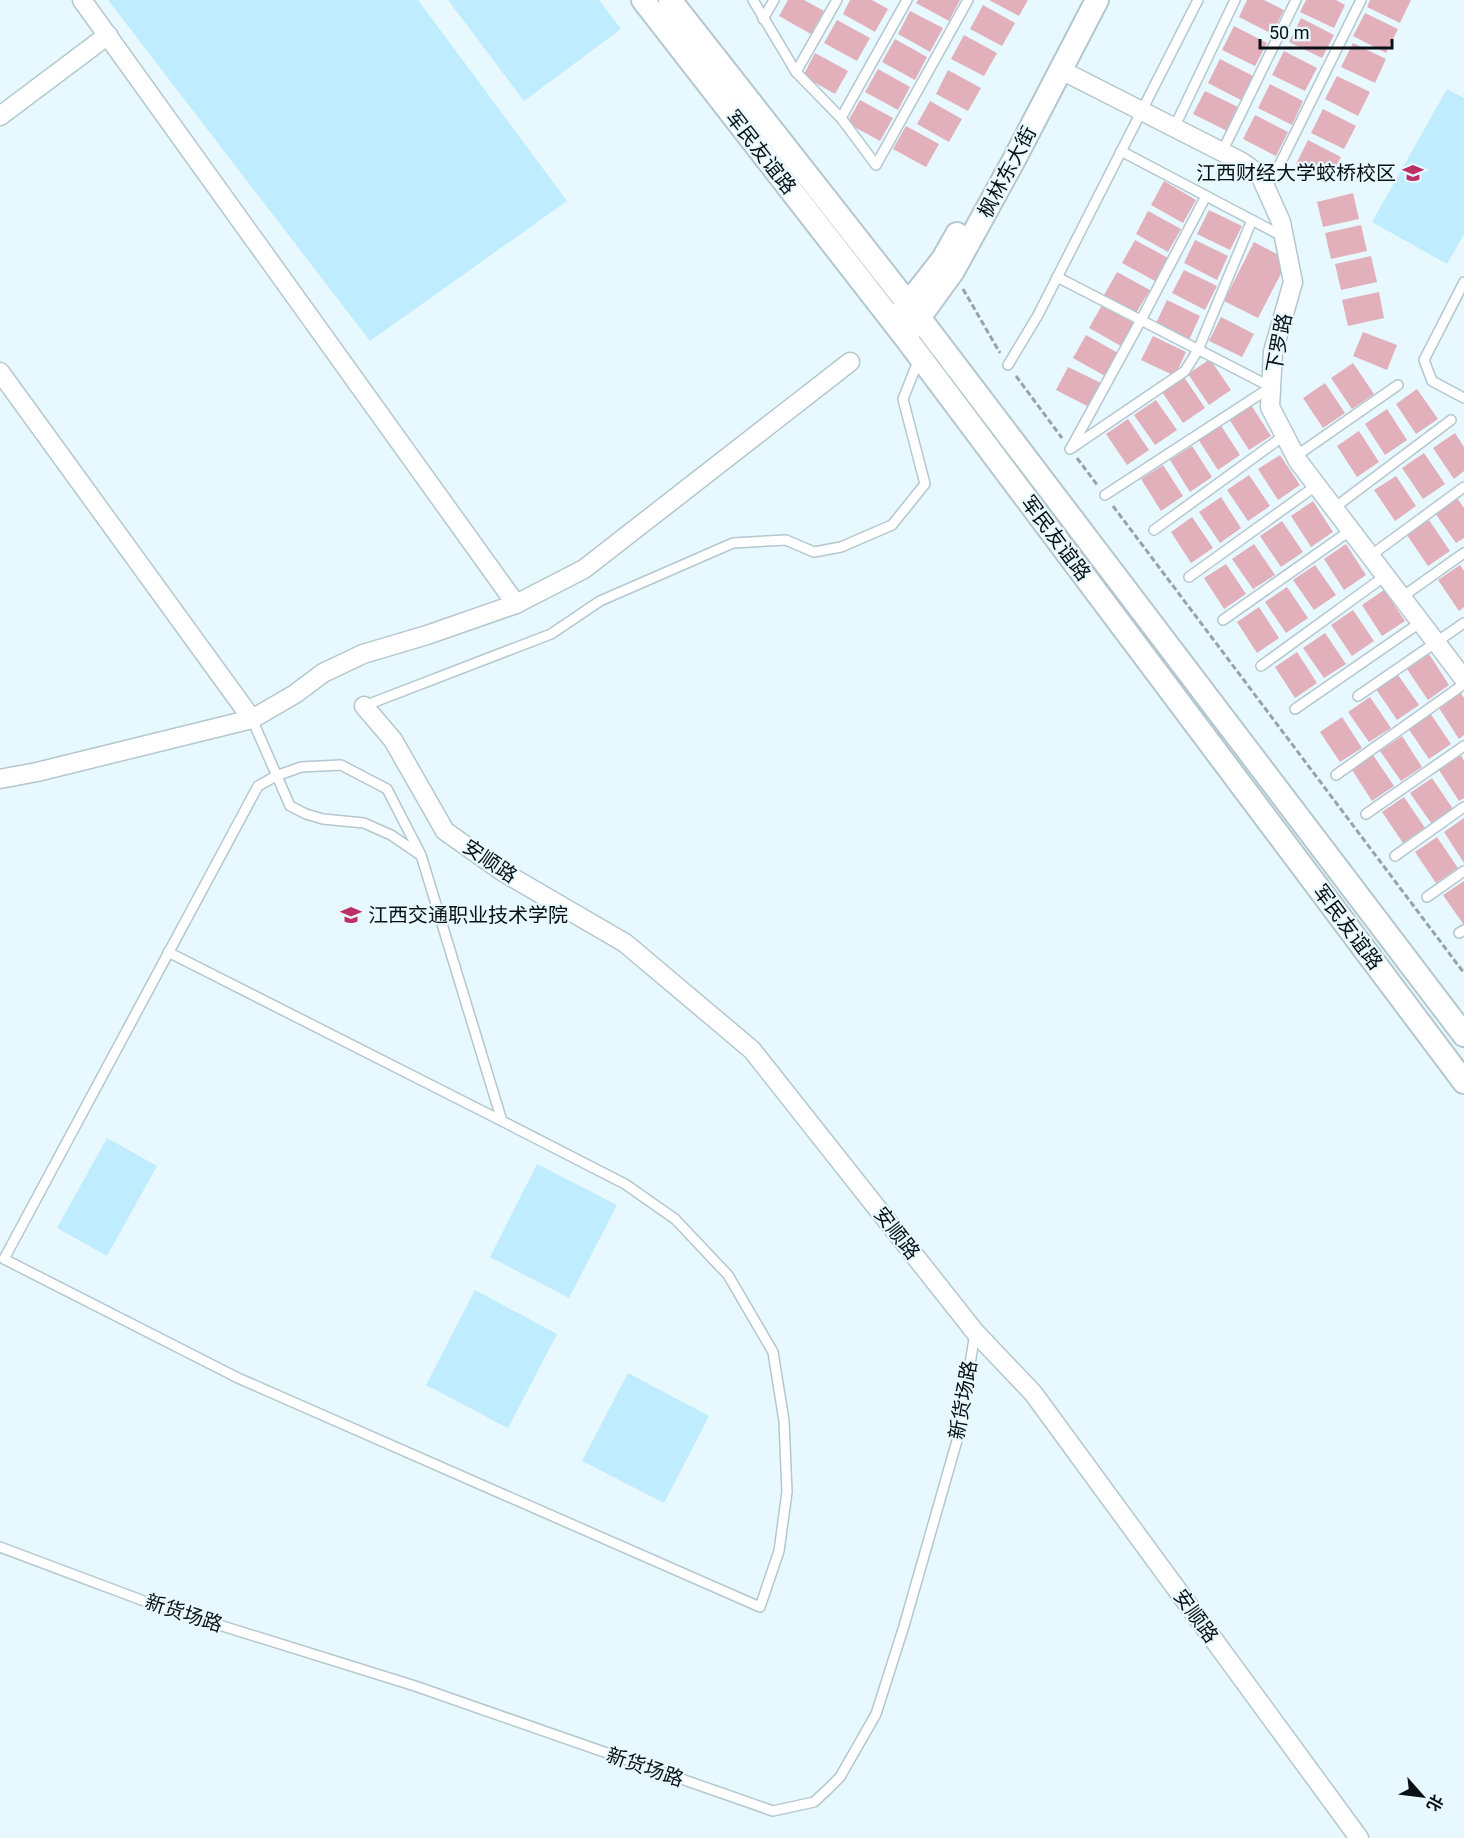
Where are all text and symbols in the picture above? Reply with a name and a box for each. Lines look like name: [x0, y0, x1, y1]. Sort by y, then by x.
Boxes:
scale bar: [1260, 12, 1392, 50]
text: 50 m: [1269, 22, 1309, 43]
street label: 军民友谊路: [721, 105, 801, 199]
street label: 枫林东大街: [973, 122, 1041, 222]
place label: 江西财经大学蛟桥校区: [1196, 161, 1396, 185]
school or university icon: 江西财经大学蛟桥校区: [1401, 161, 1425, 185]
street label: 下罗路: [1261, 311, 1297, 375]
street label: 军民友谊路: [1016, 491, 1096, 585]
street label: 安顺路: [458, 834, 522, 888]
street label: 军民友谊路: [1308, 880, 1388, 974]
school or university icon: 江西交通职业技术学院: [339, 903, 363, 927]
place label: 江西交通职业技术学院: [368, 903, 568, 927]
street label: 安顺路: [869, 1202, 925, 1264]
street label: 新货场路: [944, 1359, 982, 1441]
street label: 安顺路: [1169, 1585, 1223, 1647]
street label: 新货场路: [142, 1589, 226, 1637]
street label: 新货场路: [603, 1743, 687, 1791]
north arrow: [1392, 1766, 1452, 1826]
text: 北: [1423, 1791, 1447, 1814]

